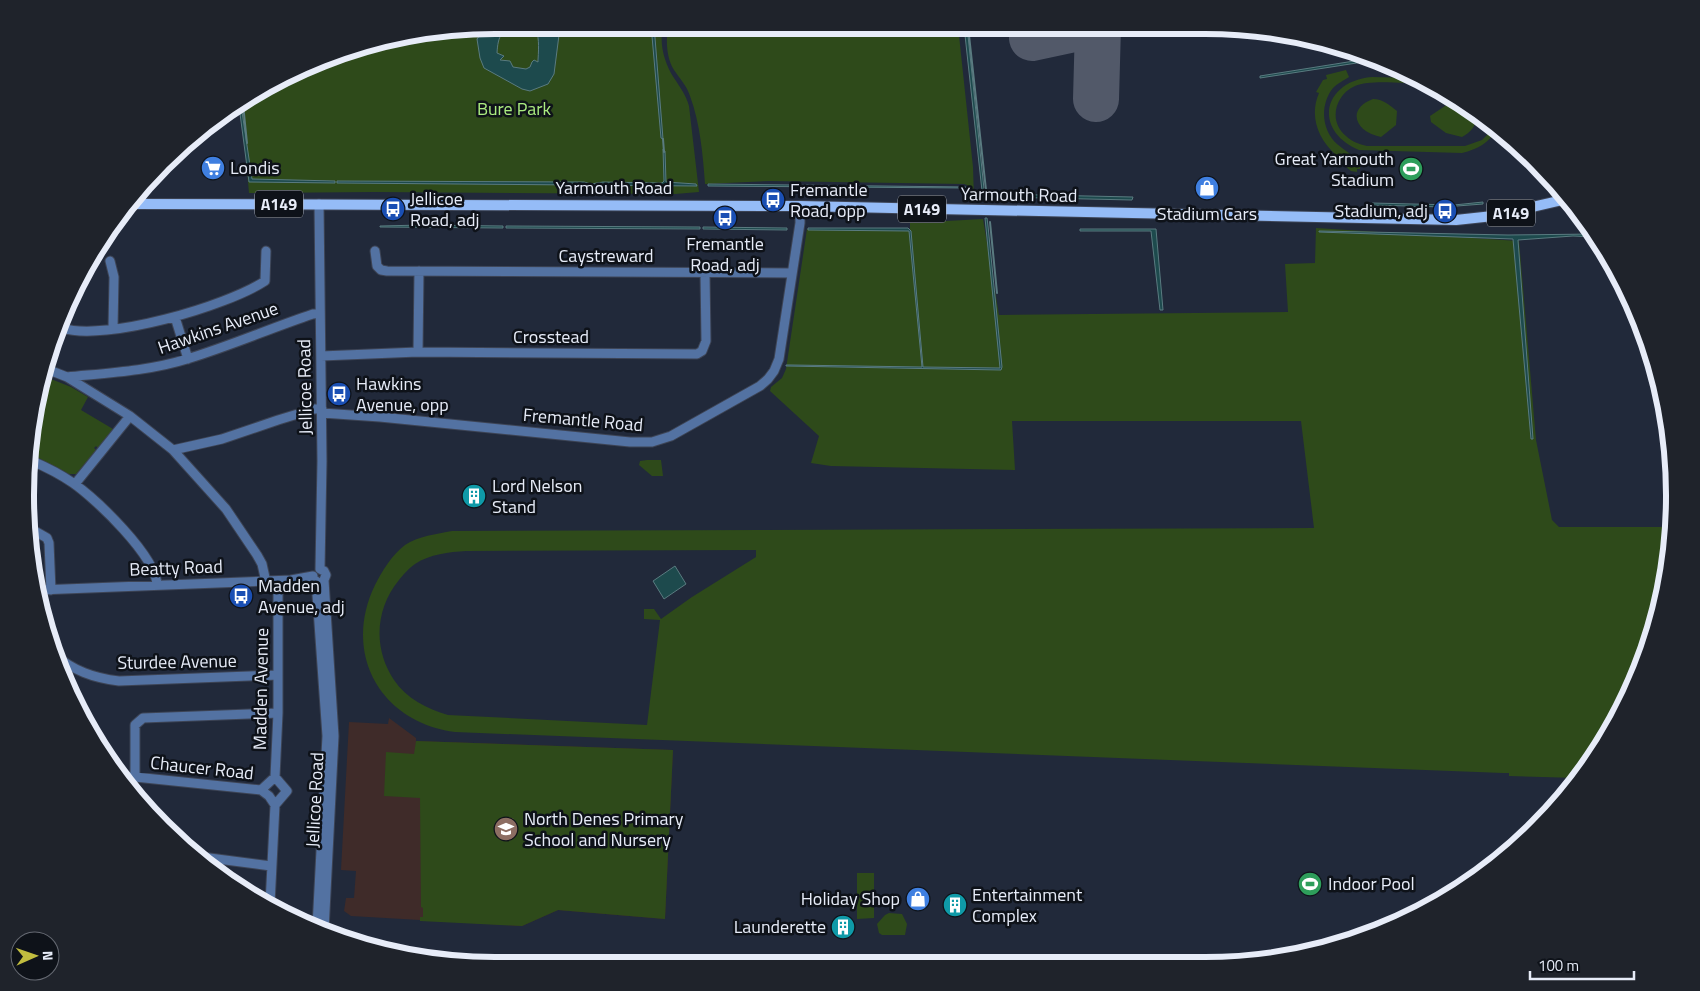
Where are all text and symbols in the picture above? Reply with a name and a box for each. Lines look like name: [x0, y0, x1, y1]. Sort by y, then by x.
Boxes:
park label: Bure Park: [477, 95, 551, 122]
place label: Great Yarmouth Stadium: [1275, 145, 1394, 193]
place label: Londis: [230, 154, 280, 181]
supermarket icon: Londis: [200, 155, 226, 181]
sports icon: Great Yarmouth Stadium: [1398, 156, 1424, 182]
street label: Yarmouth Road: [556, 174, 672, 201]
shop icon: Stadium Cars: [1194, 175, 1220, 201]
place label: Fremantle Road, opp: [790, 176, 867, 224]
street label: Yarmouth Road: [960, 180, 1078, 209]
place label: Jellicoe Road, adj: [410, 185, 479, 233]
bus stop icon: Fremantle Road, opp: [760, 187, 786, 213]
road number: A149: [255, 190, 303, 218]
road number: A149: [898, 195, 946, 222]
bus stop icon: Jellicoe Road, adj: [380, 196, 406, 222]
place label: Stadium, adj: [1335, 197, 1428, 224]
bus stop icon: Stadium, adj: [1432, 198, 1458, 224]
place label: Stadium Cars: [1157, 200, 1257, 227]
road number: A149: [1487, 200, 1535, 227]
bus stop icon: Fremantle Road, adj: [712, 205, 738, 231]
place label: Fremantle Road, adj: [686, 230, 764, 278]
street label: Caystreward: [558, 242, 654, 269]
street label: Hawkins Avenue: [154, 294, 282, 361]
street label: Crosstead: [513, 323, 589, 350]
street label: Jellicoe Road: [290, 339, 319, 435]
place label: Hawkins Avenue, opp: [356, 370, 449, 418]
bus stop icon: Hawkins Avenue, opp: [326, 381, 352, 407]
street label: Fremantle Road: [522, 401, 644, 438]
place label: Lord Nelson Stand: [492, 472, 582, 520]
building icon: Lord Nelson Stand: [461, 483, 487, 509]
street label: Beatty Road: [129, 552, 223, 583]
place label: Madden Avenue, adj: [258, 572, 345, 620]
bus stop icon: Madden Avenue, adj: [228, 583, 254, 609]
street label: Madden Avenue: [246, 628, 275, 750]
street label: Sturdee Avenue: [117, 647, 237, 676]
street label: Chaucer Road: [149, 749, 255, 786]
street label: Jellicoe Road: [299, 751, 330, 848]
place label: North Denes Primary School and Nursery: [524, 805, 684, 853]
school or university icon: North Denes Primary School and Nursery: [493, 816, 519, 842]
place label: Indoor Pool: [1328, 870, 1415, 897]
sports icon: Indoor Pool: [1297, 871, 1323, 897]
place label: Entertainment Complex: [972, 881, 1083, 929]
place label: Holiday Shop: [801, 885, 900, 912]
shop icon: Holiday Shop: [905, 886, 931, 912]
building icon: Entertainment Complex: [942, 892, 968, 918]
place label: Launderette: [734, 913, 826, 940]
building icon: Launderette: [830, 914, 856, 940]
north arrow: [10, 931, 60, 981]
scale bar: [1530, 948, 1634, 980]
text: N: [38, 950, 59, 961]
text: 100 m: [1538, 954, 1579, 977]

